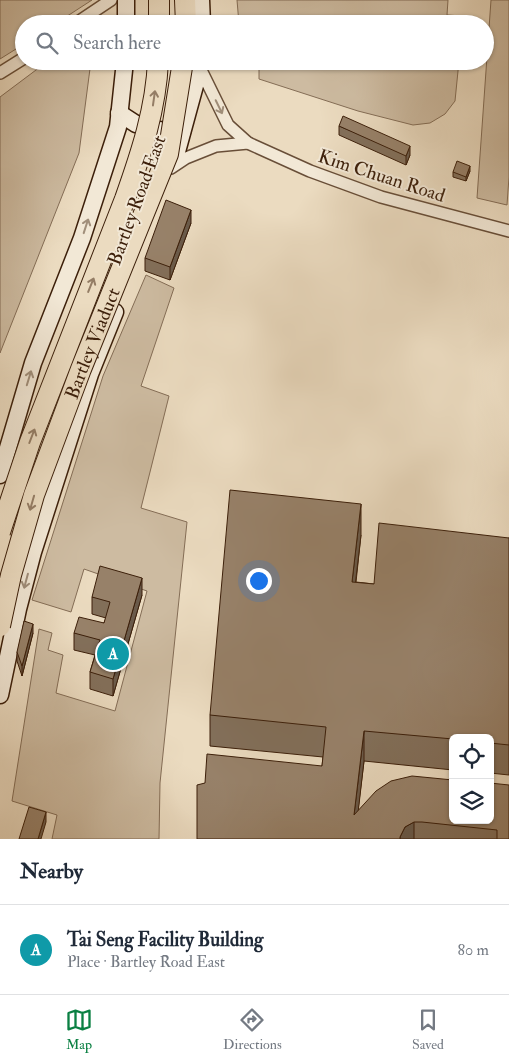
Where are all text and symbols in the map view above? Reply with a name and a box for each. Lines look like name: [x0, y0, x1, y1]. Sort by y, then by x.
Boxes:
search box: [15, 15, 494, 70]
icon: search: [33, 29, 61, 57]
text: Search here: [73, 31, 161, 55]
one-way arrow: [149, 90, 159, 106]
one-way arrow: [214, 99, 224, 114]
street label: Bartley Road East: [102, 132, 172, 269]
street label: Kim Chuan Road: [315, 144, 449, 208]
one-way arrow: [82, 218, 91, 234]
one-way arrow: [87, 277, 96, 293]
street label: Bartley Viaduct: [60, 284, 126, 402]
one-way arrow: [24, 370, 34, 386]
one-way arrow: [28, 429, 37, 444]
one-way arrow: [26, 495, 36, 511]
your location: [246, 568, 272, 594]
one-way arrow: [20, 572, 30, 588]
pin: A: [97, 635, 129, 673]
map controls: [449, 734, 494, 824]
button: locate: [449, 734, 494, 779]
button: layers: [449, 779, 494, 824]
text: Nearby: [20, 858, 83, 885]
text: Tai Seng Facility Building: [67, 928, 263, 952]
text: A: [31, 940, 41, 960]
text: 80 m: [458, 940, 489, 960]
text: Place · Bartley Road East: [67, 952, 225, 972]
tab: Map: [65, 1006, 93, 1053]
tab: Directions: [223, 1006, 282, 1053]
tab: Saved: [412, 1006, 444, 1053]

